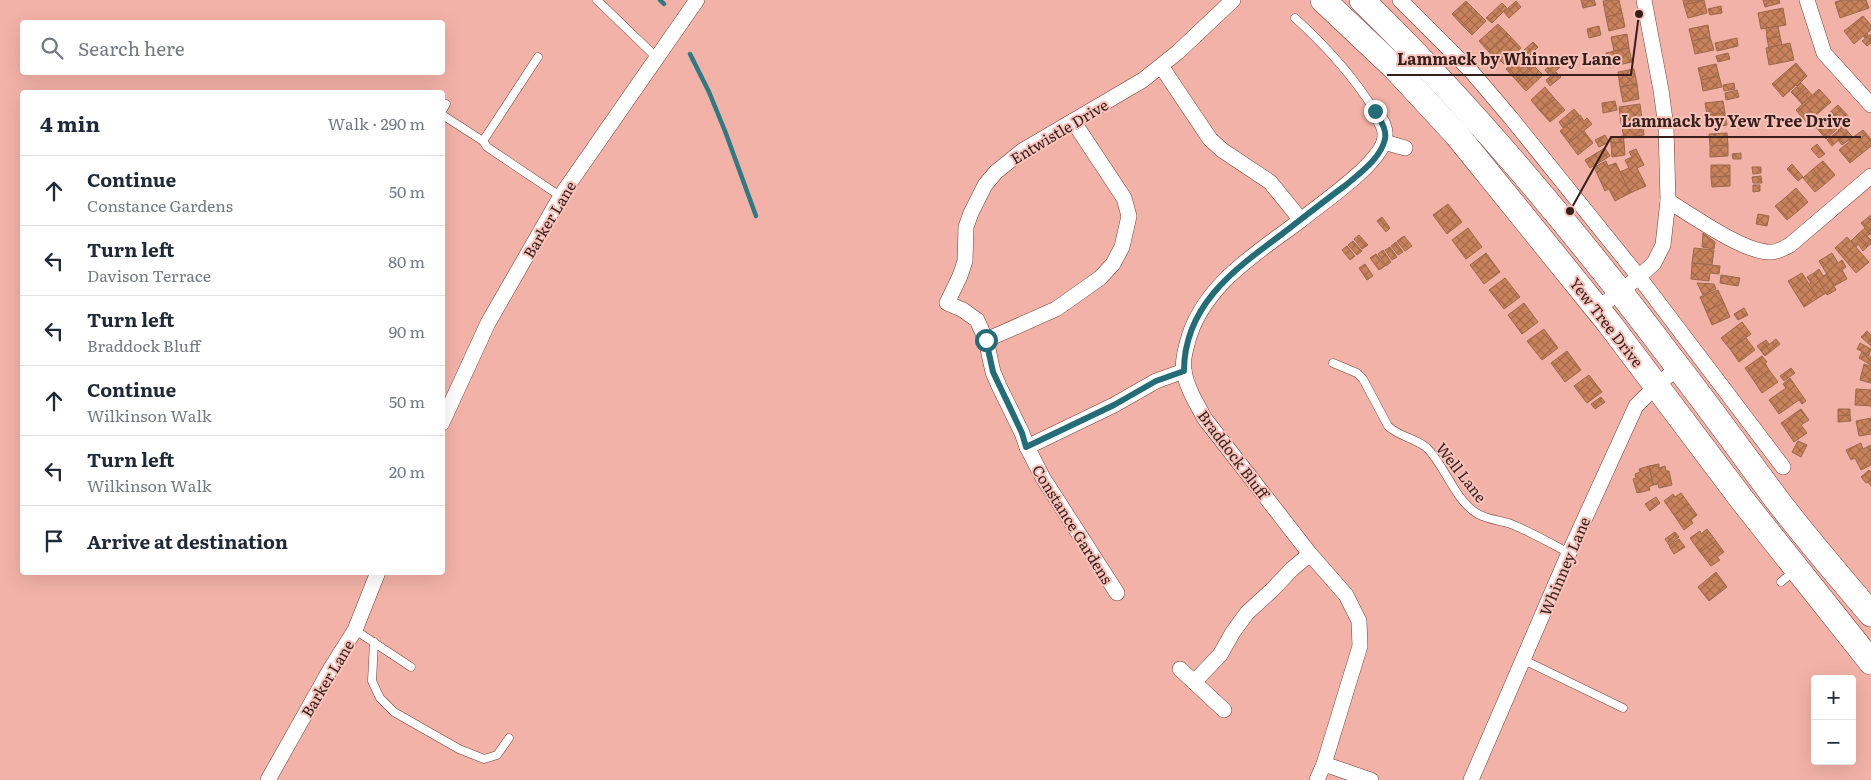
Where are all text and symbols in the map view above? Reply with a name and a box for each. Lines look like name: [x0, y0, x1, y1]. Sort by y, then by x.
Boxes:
search box: [20, 20, 445, 75]
icon: search: [38, 34, 66, 62]
text: Search here: [78, 34, 185, 62]
callout: Lammack by Whinney Lane: [1387, 44, 1631, 75]
text: Lammack by Whinney Lane: [1397, 46, 1621, 70]
street label: Entwistle Drive: [1006, 93, 1112, 169]
route end: [1364, 100, 1387, 123]
callout: Lammack by Yew Tree Drive: [1611, 106, 1861, 137]
text: 4 min: [40, 107, 100, 138]
text: Lammack by Yew Tree Drive: [1621, 108, 1851, 132]
text: Walk · 290 m: [328, 111, 425, 135]
text: Continue: [87, 165, 176, 193]
street label: Barker Lane: [517, 176, 581, 262]
icon: ahead: [40, 177, 68, 205]
text: 50 m: [389, 179, 425, 203]
text: Constance Gardens: [87, 193, 233, 217]
text: Turn left: [87, 235, 174, 263]
icon: left: [40, 247, 68, 275]
text: 80 m: [388, 249, 425, 273]
text: Davison Terrace: [87, 263, 211, 287]
street label: Yew Tree Drive: [1565, 272, 1650, 372]
text: Turn left: [87, 305, 174, 333]
icon: left: [40, 317, 68, 345]
text: 90 m: [389, 319, 425, 343]
route start: [975, 329, 998, 352]
text: Braddock Bluff: [87, 333, 200, 357]
text: Continue: [87, 375, 176, 403]
icon: ahead: [40, 387, 68, 415]
text: 50 m: [389, 389, 425, 413]
text: Wilkinson Walk: [87, 403, 212, 427]
street label: Braddock Bluff: [1193, 405, 1276, 504]
street label: Well Lane: [1431, 437, 1493, 507]
text: Turn left: [87, 445, 174, 473]
icon: left: [40, 457, 68, 485]
text: 20 m: [389, 459, 425, 483]
street label: Constance Gardens: [1027, 460, 1119, 588]
text: Wilkinson Walk: [87, 473, 212, 497]
street label: Whinney Lane: [1533, 513, 1595, 619]
icon: arrive: [40, 527, 68, 555]
text: Arrive at destination: [87, 527, 288, 555]
street label: Barker Lane: [295, 635, 359, 721]
map controls: [1811, 675, 1856, 765]
button: +: [1811, 675, 1856, 720]
button: −: [1811, 720, 1856, 765]

